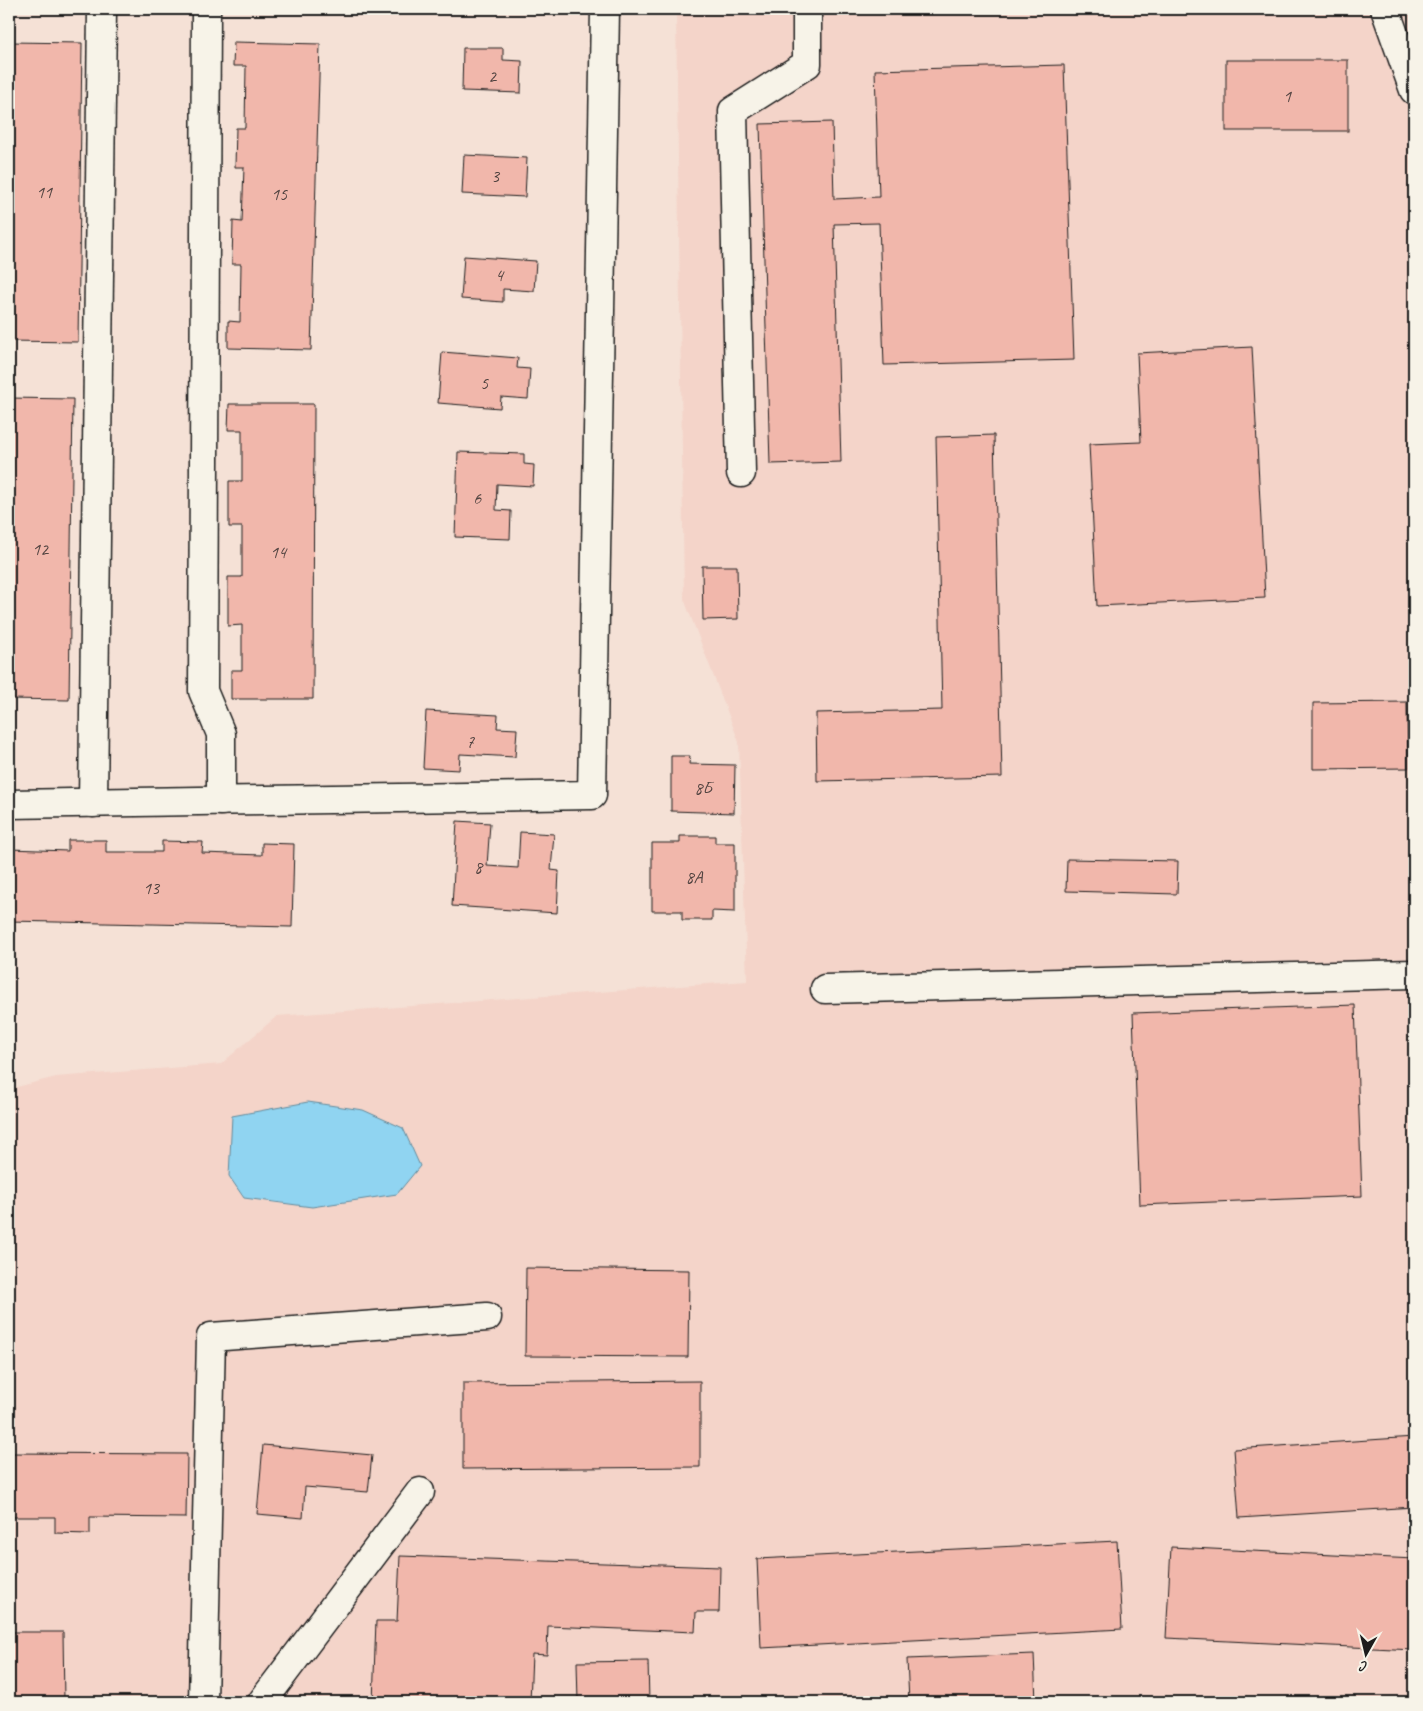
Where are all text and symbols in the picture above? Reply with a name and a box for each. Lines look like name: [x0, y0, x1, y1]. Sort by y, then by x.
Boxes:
house number: 2: [488, 65, 498, 87]
house number: 1: [1283, 85, 1292, 107]
house number: 3: [491, 165, 501, 187]
house number: 11: [36, 181, 53, 203]
house number: 15: [271, 183, 288, 205]
house number: 4: [495, 264, 505, 286]
house number: 5: [480, 372, 489, 394]
house number: 6: [473, 487, 482, 509]
house number: 12: [32, 538, 50, 560]
house number: 14: [270, 541, 288, 563]
house number: 7: [466, 731, 475, 753]
house number: 8Б: [694, 777, 714, 799]
house number: 8: [474, 856, 484, 878]
house number: 8А: [685, 866, 704, 888]
house number: 13: [143, 877, 161, 899]
north arrow: [1340, 1628, 1390, 1678]
text: С: [1358, 1657, 1369, 1675]

